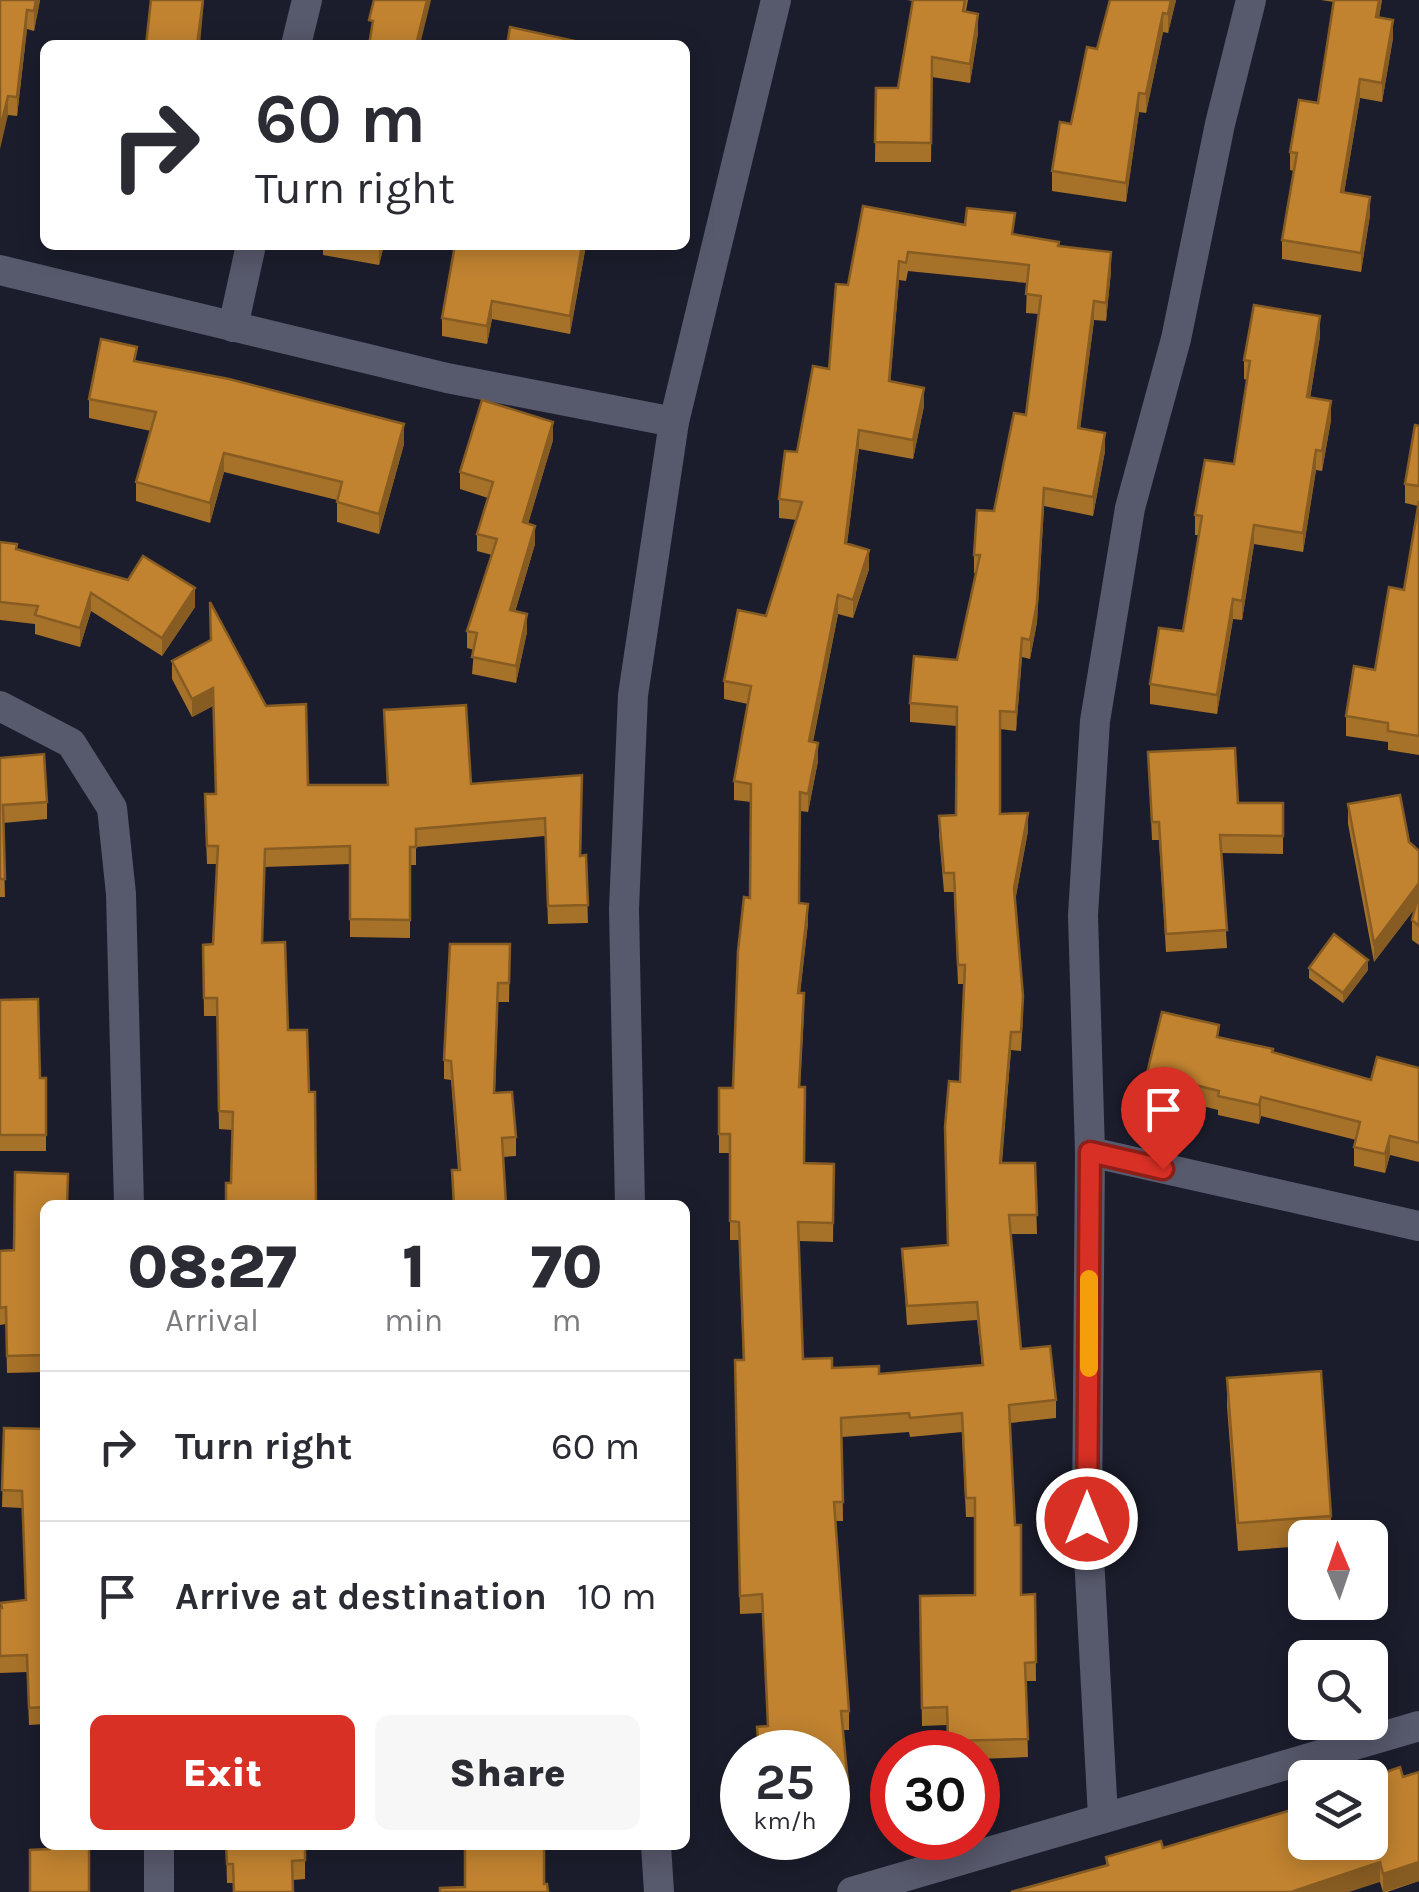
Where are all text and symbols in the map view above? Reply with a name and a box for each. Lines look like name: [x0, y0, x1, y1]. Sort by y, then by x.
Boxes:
text: 60 m: [255, 78, 426, 160]
icon: right: [90, 80, 220, 210]
text: Turn right: [255, 162, 455, 214]
pin: [1121, 1067, 1206, 1170]
icon: arrive: [1136, 1082, 1191, 1137]
text: 08:27: [127, 1232, 297, 1302]
text: 1: [402, 1232, 425, 1302]
text: 70: [531, 1232, 603, 1302]
text: Arrival: [165, 1302, 259, 1339]
text: min: [384, 1302, 443, 1339]
text: m: [552, 1302, 581, 1339]
icon: right: [90, 1419, 145, 1474]
text: Turn right: [175, 1424, 352, 1469]
text: 60 m: [551, 1424, 640, 1469]
position arrow: [1035, 1467, 1139, 1571]
north arrow: [1288, 1520, 1388, 1620]
map controls: [1288, 1520, 1388, 1860]
icon: arrive: [90, 1569, 145, 1624]
text: Arrive at destination: [175, 1574, 547, 1619]
text: 10 m: [577, 1574, 657, 1619]
button: search: [1288, 1640, 1388, 1740]
button: Exit: [90, 1715, 355, 1830]
button: Share: [375, 1715, 640, 1830]
speed limit sign: 30: [870, 1730, 1000, 1860]
text: 25: [755, 1753, 815, 1812]
button: layers: [1288, 1760, 1388, 1860]
text: km/h: [753, 1806, 817, 1835]

